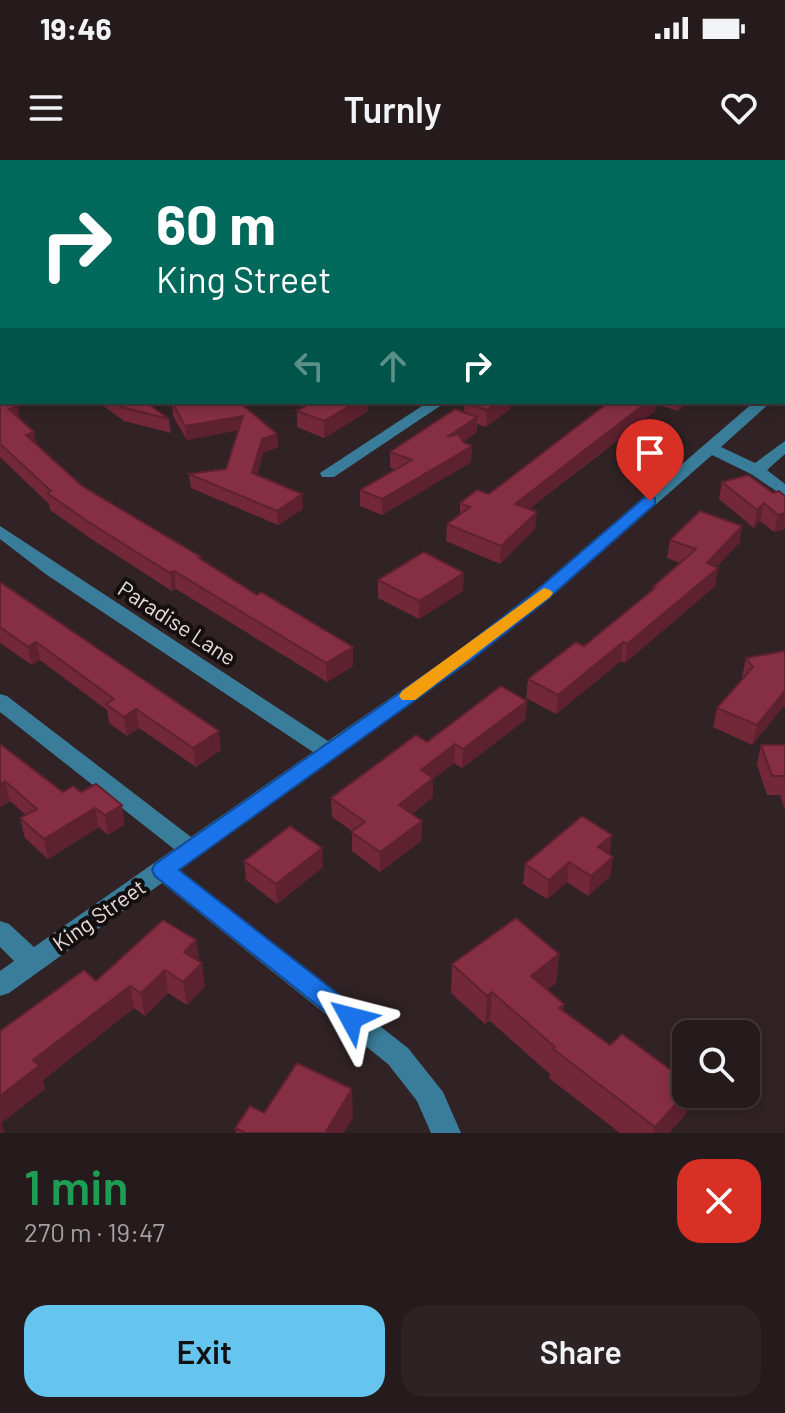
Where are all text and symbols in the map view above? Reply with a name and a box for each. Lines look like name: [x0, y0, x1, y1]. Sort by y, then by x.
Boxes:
text: 19:46: [40, 10, 112, 46]
icon: menu: [24, 86, 68, 130]
icon: heart: [717, 86, 761, 130]
text: Turnly: [344, 87, 442, 130]
text: 60 m: [156, 189, 276, 256]
icon: right: [24, 192, 128, 296]
text: King Street: [156, 257, 331, 300]
icon: left: [287, 344, 331, 388]
icon: ahead: [371, 344, 415, 388]
icon: right: [455, 344, 499, 388]
pin: [616, 419, 684, 501]
icon: arrive: [628, 431, 672, 475]
street label: Paradise Lane: [114, 575, 241, 670]
street label: King Street: [47, 873, 150, 956]
position arrow: [309, 976, 393, 1060]
map controls: [672, 1020, 760, 1108]
button: search: [672, 1020, 760, 1108]
text: 1 min: [24, 1157, 129, 1215]
button: close: [677, 1159, 761, 1243]
text: 270 m · 19:47: [24, 1216, 165, 1247]
button: Exit: [24, 1305, 385, 1397]
button: Share: [401, 1305, 761, 1397]

